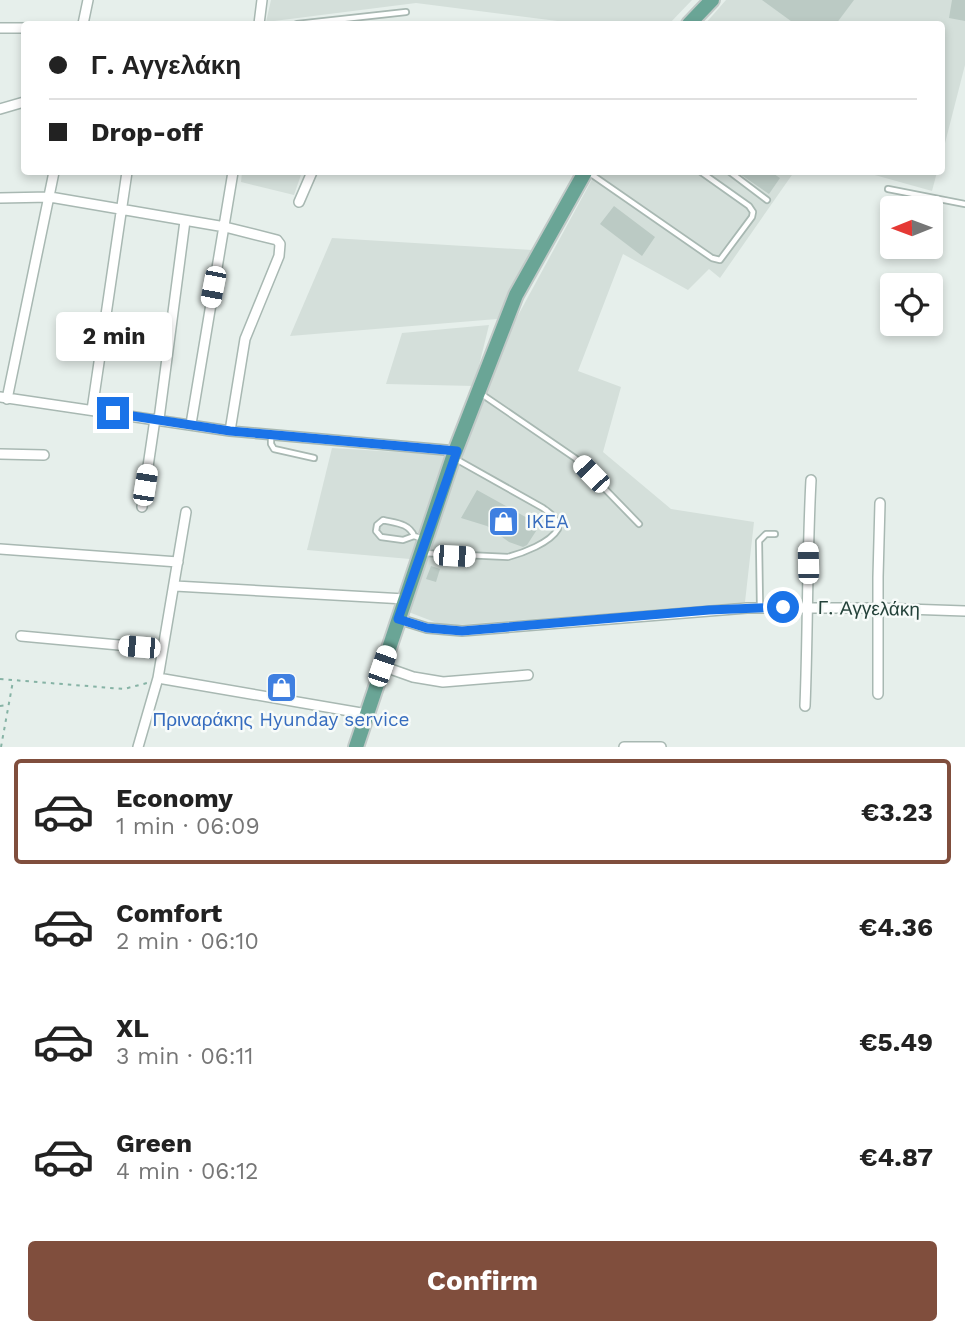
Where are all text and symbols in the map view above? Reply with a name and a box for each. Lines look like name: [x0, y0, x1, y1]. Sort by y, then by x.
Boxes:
text: Γ. Αγγελάκη: [91, 50, 241, 80]
text: Drop-off: [91, 117, 203, 147]
north arrow: [880, 196, 943, 259]
map controls: [880, 196, 943, 336]
car: [199, 264, 228, 310]
button: locate: [880, 273, 943, 336]
callout: 2 min: [55, 312, 171, 360]
text: 2 min: [83, 323, 145, 350]
route end: [97, 397, 129, 429]
car: [569, 452, 614, 496]
car: [132, 463, 159, 507]
shop icon: IKEA: [486, 504, 520, 538]
place label: IKEA: [526, 510, 569, 533]
car: [798, 542, 819, 584]
car: [433, 544, 476, 568]
route start: [767, 591, 799, 623]
street label: Γ. Αγγελάκη: [818, 596, 920, 621]
car: [118, 635, 161, 659]
car: [366, 643, 399, 689]
shop icon: Πριναράκης Hyunday service: [264, 671, 298, 705]
place label: Πριναράκης Hyunday service: [152, 708, 410, 731]
icon: car: [32, 780, 95, 843]
text: Economy: [116, 783, 233, 813]
text: €3.23: [861, 797, 933, 827]
text: 1 min · 06:09: [116, 813, 260, 840]
icon: car: [32, 895, 95, 958]
text: Comfort: [116, 898, 222, 928]
text: €4.36: [859, 912, 933, 942]
text: 2 min · 06:10: [116, 928, 259, 955]
icon: car: [32, 1010, 95, 1073]
text: XL: [116, 1013, 149, 1043]
text: €5.49: [859, 1027, 933, 1057]
text: 3 min · 06:11: [116, 1043, 253, 1070]
icon: car: [32, 1125, 95, 1188]
text: Green: [116, 1128, 192, 1158]
text: €4.87: [859, 1142, 933, 1172]
text: 4 min · 06:12: [116, 1158, 259, 1185]
button: Confirm: [28, 1241, 937, 1321]

